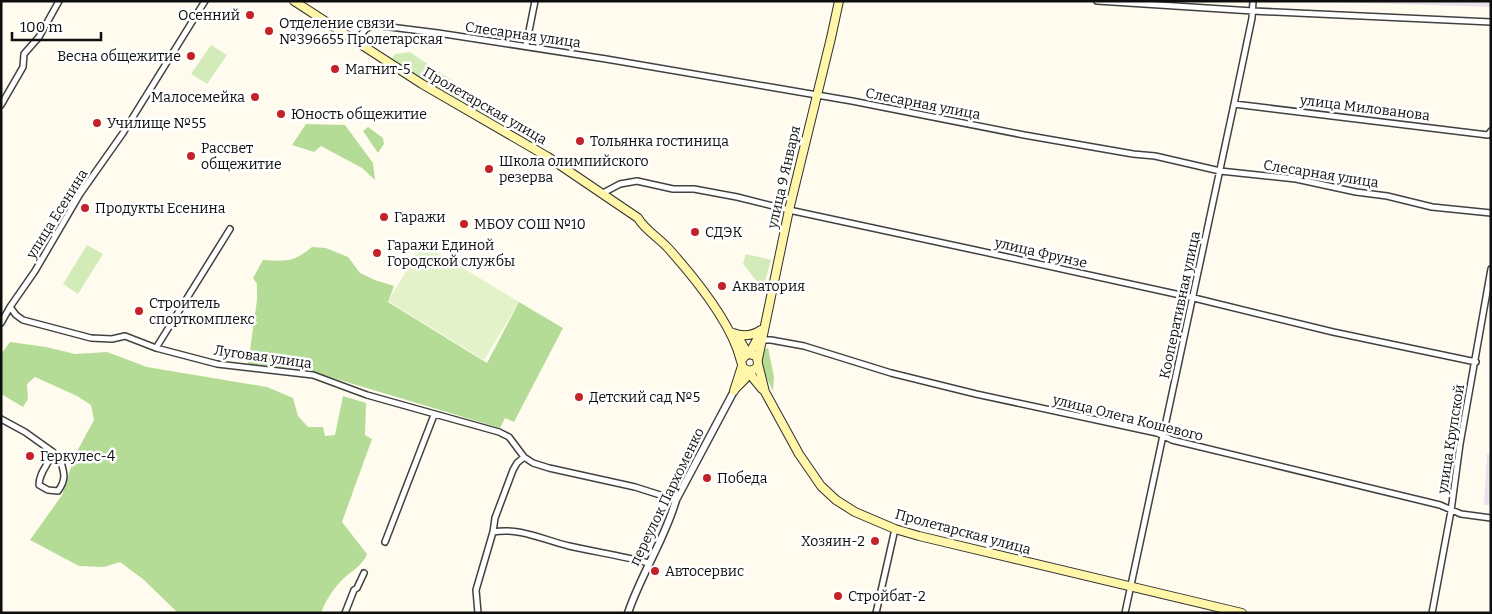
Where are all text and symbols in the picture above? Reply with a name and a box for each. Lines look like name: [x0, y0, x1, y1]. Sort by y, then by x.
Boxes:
place label: Осенний: [178, 7, 240, 24]
marker: Осенний: [244, 9, 256, 21]
scale bar: [12, 10, 101, 42]
place label: Отделение связи №396655 Пролетарская: [279, 15, 443, 48]
text: 100 m: [20, 18, 63, 36]
street label: Слесарная улица: [464, 18, 582, 52]
marker: Отделение связи №396655 Пролетарская: [263, 25, 275, 37]
place label: Весна общежитие: [57, 48, 181, 65]
marker: Весна общежитие: [185, 50, 197, 62]
place label: Магнит-5: [345, 61, 410, 78]
marker: Магнит-5: [329, 63, 341, 75]
street label: Пролетарская улица: [420, 64, 550, 149]
street label: Слесарная улица: [864, 85, 982, 124]
place label: Малосемейка: [151, 89, 245, 106]
marker: Малосемейка: [249, 91, 261, 103]
street label: улица Милованова: [1298, 91, 1431, 124]
place label: Юность общежитие: [291, 106, 427, 123]
marker: Юность общежитие: [275, 108, 287, 120]
place label: Училище №55: [107, 115, 206, 132]
marker: Училище №55: [91, 117, 103, 129]
street label: улица 9 Января: [764, 124, 804, 231]
place label: Тольянка гостиница: [590, 133, 729, 150]
marker: Тольянка гостиница: [574, 135, 586, 147]
place label: Рассвет общежитие: [201, 140, 282, 173]
marker: Рассвет общежитие: [185, 150, 197, 162]
place label: Школа олимпийского резерва: [499, 153, 649, 186]
street label: Слесарная улица: [1262, 156, 1380, 192]
marker: Школа олимпийского резерва: [483, 163, 495, 175]
street label: улица Есенина: [22, 166, 92, 263]
place label: Продукты Есенина: [95, 200, 226, 217]
marker: Продукты Есенина: [79, 202, 91, 214]
place label: Гаражи: [394, 209, 446, 226]
marker: Гаражи: [378, 211, 390, 223]
place label: МБОУ СОШ №10: [474, 216, 586, 233]
marker: МБОУ СОШ №10: [458, 218, 470, 230]
place label: СДЭК: [705, 224, 742, 241]
marker: СДЭК: [689, 226, 701, 238]
street label: Кооперативная улица: [1156, 229, 1204, 380]
street label: улица Фрунзе: [992, 234, 1089, 272]
place label: Гаражи Единой Городской службы: [387, 237, 515, 270]
marker: Гаражи Единой Городской службы: [371, 247, 383, 259]
place label: Акватория: [732, 278, 805, 295]
marker: Акватория: [716, 280, 728, 292]
place label: Строитель спорткомплекс: [149, 295, 255, 328]
marker: Строитель спорткомплекс: [133, 305, 145, 317]
street label: Луговая улица: [213, 342, 313, 372]
street label: улица Крупской: [1434, 383, 1468, 496]
place label: Детский сад №5: [589, 389, 700, 406]
marker: Детский сад №5: [573, 391, 585, 403]
street label: улица Олега Кошевого: [1050, 391, 1205, 445]
street label: переулок Пархоменко: [626, 425, 708, 569]
place label: Геркулес-4: [40, 448, 115, 465]
marker: Геркулес-4: [24, 450, 36, 462]
place label: Победа: [717, 470, 768, 487]
marker: Победа: [701, 472, 713, 484]
street label: Пролетарская улица: [893, 506, 1033, 558]
place label: Хозяин-2: [801, 533, 865, 550]
marker: Хозяин-2: [869, 535, 881, 547]
place label: Автосервис: [665, 563, 744, 580]
marker: Автосервис: [649, 565, 661, 577]
place label: Стройбат-2: [848, 588, 926, 605]
marker: Стройбат-2: [832, 590, 844, 602]

